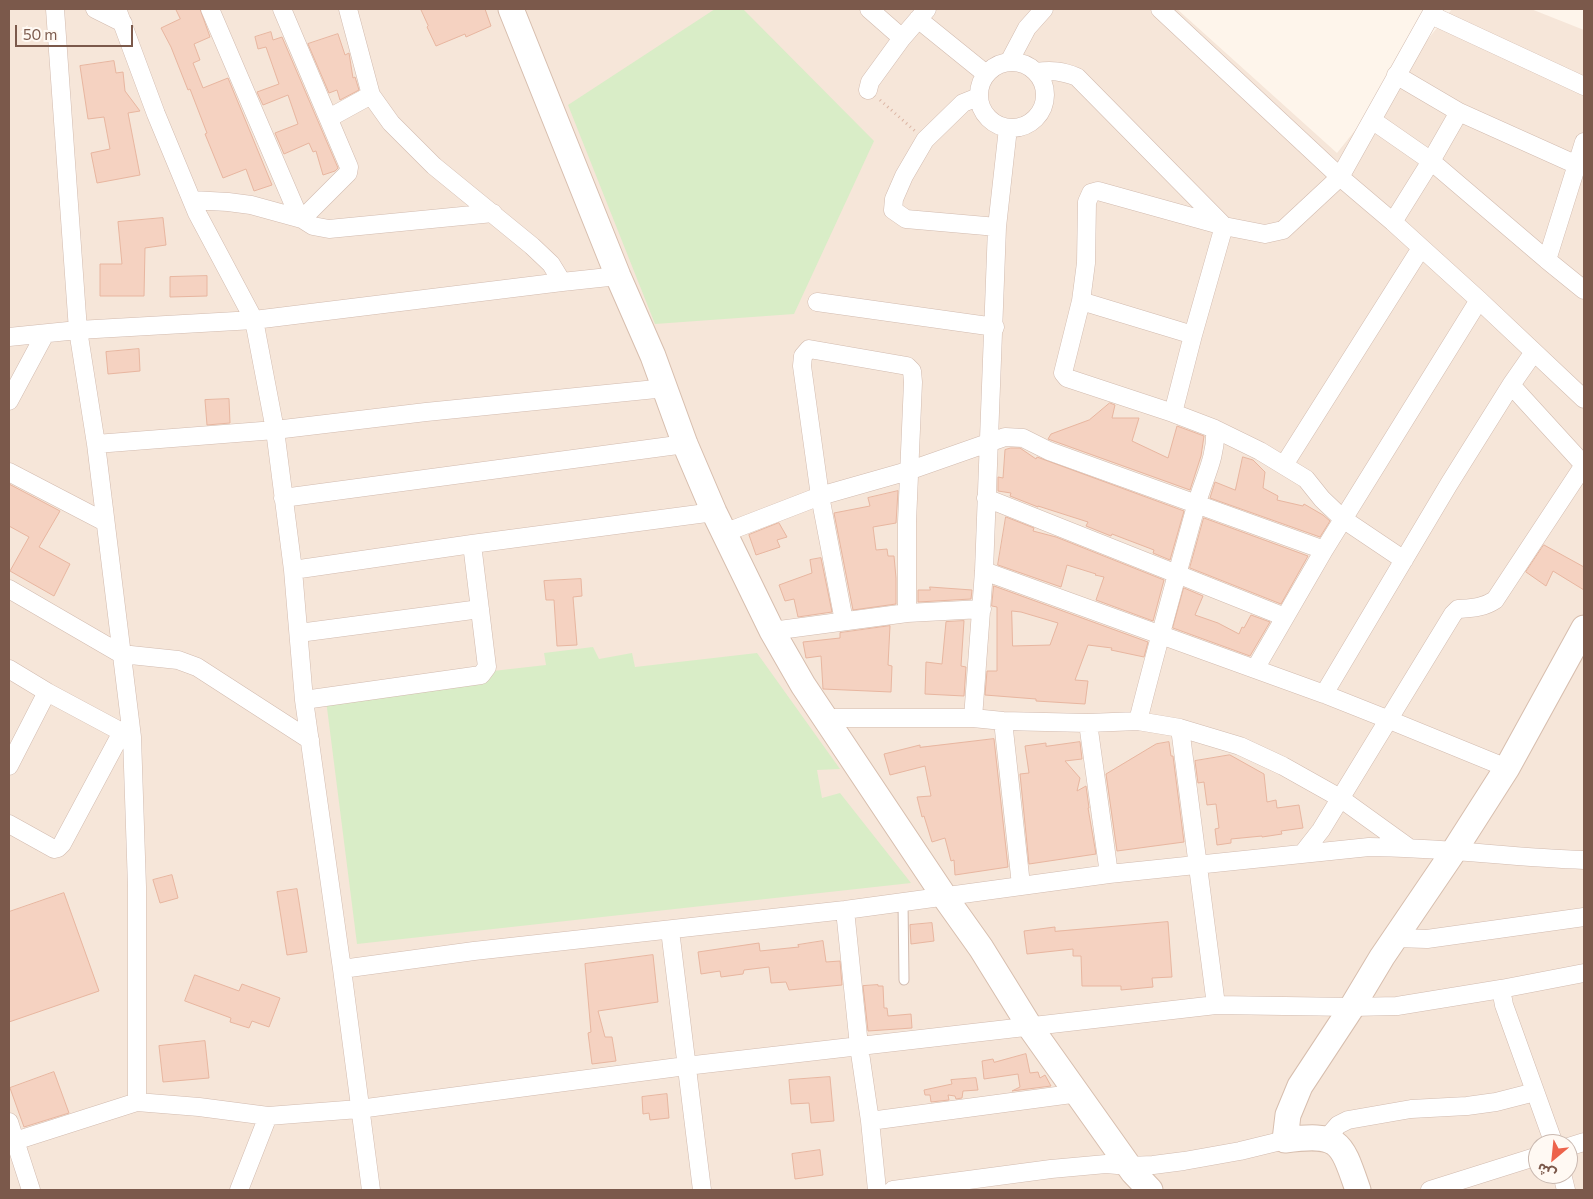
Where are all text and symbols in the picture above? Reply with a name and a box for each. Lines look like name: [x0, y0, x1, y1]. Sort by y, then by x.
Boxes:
scale bar: [18, 15, 135, 47]
text: 50 m: [23, 25, 57, 43]
north arrow: [1528, 1134, 1578, 1184]
text: ش: [1534, 1160, 1559, 1184]

